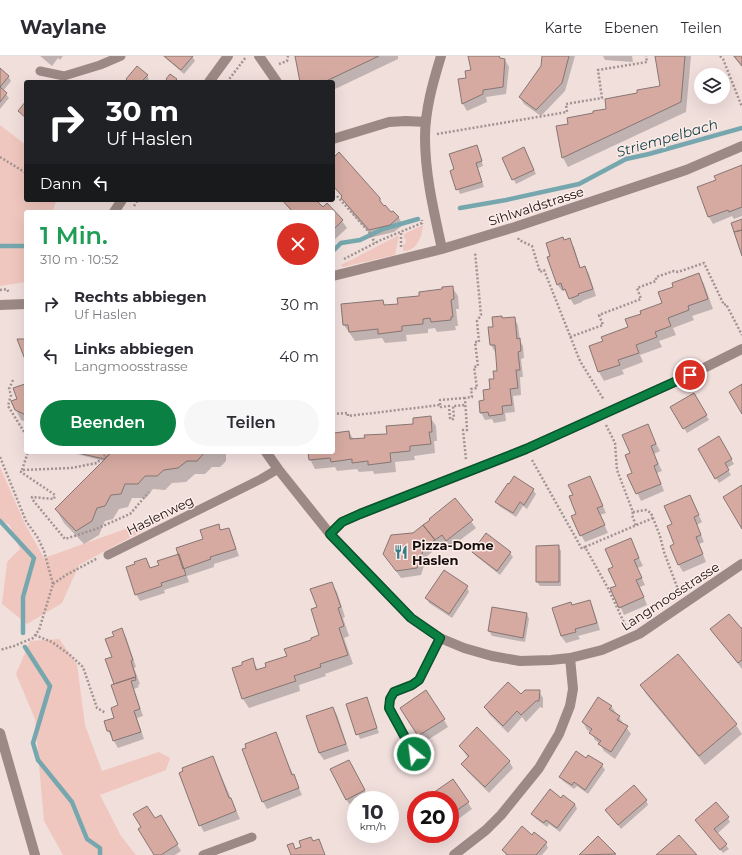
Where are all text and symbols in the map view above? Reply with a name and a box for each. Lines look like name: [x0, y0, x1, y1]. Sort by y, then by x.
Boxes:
text: Waylane: [20, 16, 107, 39]
text: Karte: [544, 19, 582, 37]
text: Ebenen: [604, 19, 659, 37]
text: Teilen: [681, 19, 722, 37]
map controls: [694, 68, 730, 104]
button: layers: [694, 68, 730, 104]
text: 30 m: [106, 94, 179, 128]
icon: right: [40, 96, 92, 148]
water label: Striempelbach: [614, 115, 720, 161]
text: Uf Haslen: [106, 128, 193, 150]
icon: left: [90, 172, 112, 194]
text: Dann: [40, 174, 82, 193]
street label: Sihlwaldstrasse: [486, 183, 586, 229]
text: 1 Min.: [40, 221, 108, 250]
button: close: [277, 223, 319, 265]
text: 310 m · 10:52: [40, 251, 119, 267]
text: Rechts abbiegen: [74, 287, 207, 306]
icon: right: [40, 293, 62, 315]
text: 30 m: [281, 295, 319, 314]
text: Uf Haslen: [74, 306, 137, 322]
text: Links abbiegen: [74, 339, 194, 358]
icon: left: [40, 345, 62, 367]
text: 40 m: [279, 347, 319, 366]
text: Langmoosstrasse: [74, 358, 188, 374]
pin: [673, 358, 707, 392]
icon: arrive: [679, 364, 701, 386]
button: Beenden: [40, 400, 176, 446]
button: Teilen: [184, 400, 319, 446]
street label: Haslenweg: [124, 492, 196, 538]
place label: Pizza-Dome Haslen: [412, 537, 494, 568]
restaurant icon: Pizza-Dome Haslen: [393, 544, 409, 560]
street label: Langmoosstrasse: [618, 558, 722, 634]
position arrow: [393, 733, 435, 775]
speed limit sign: 20: [407, 791, 459, 843]
text: 10: [362, 800, 384, 824]
text: km/h: [360, 820, 386, 833]

